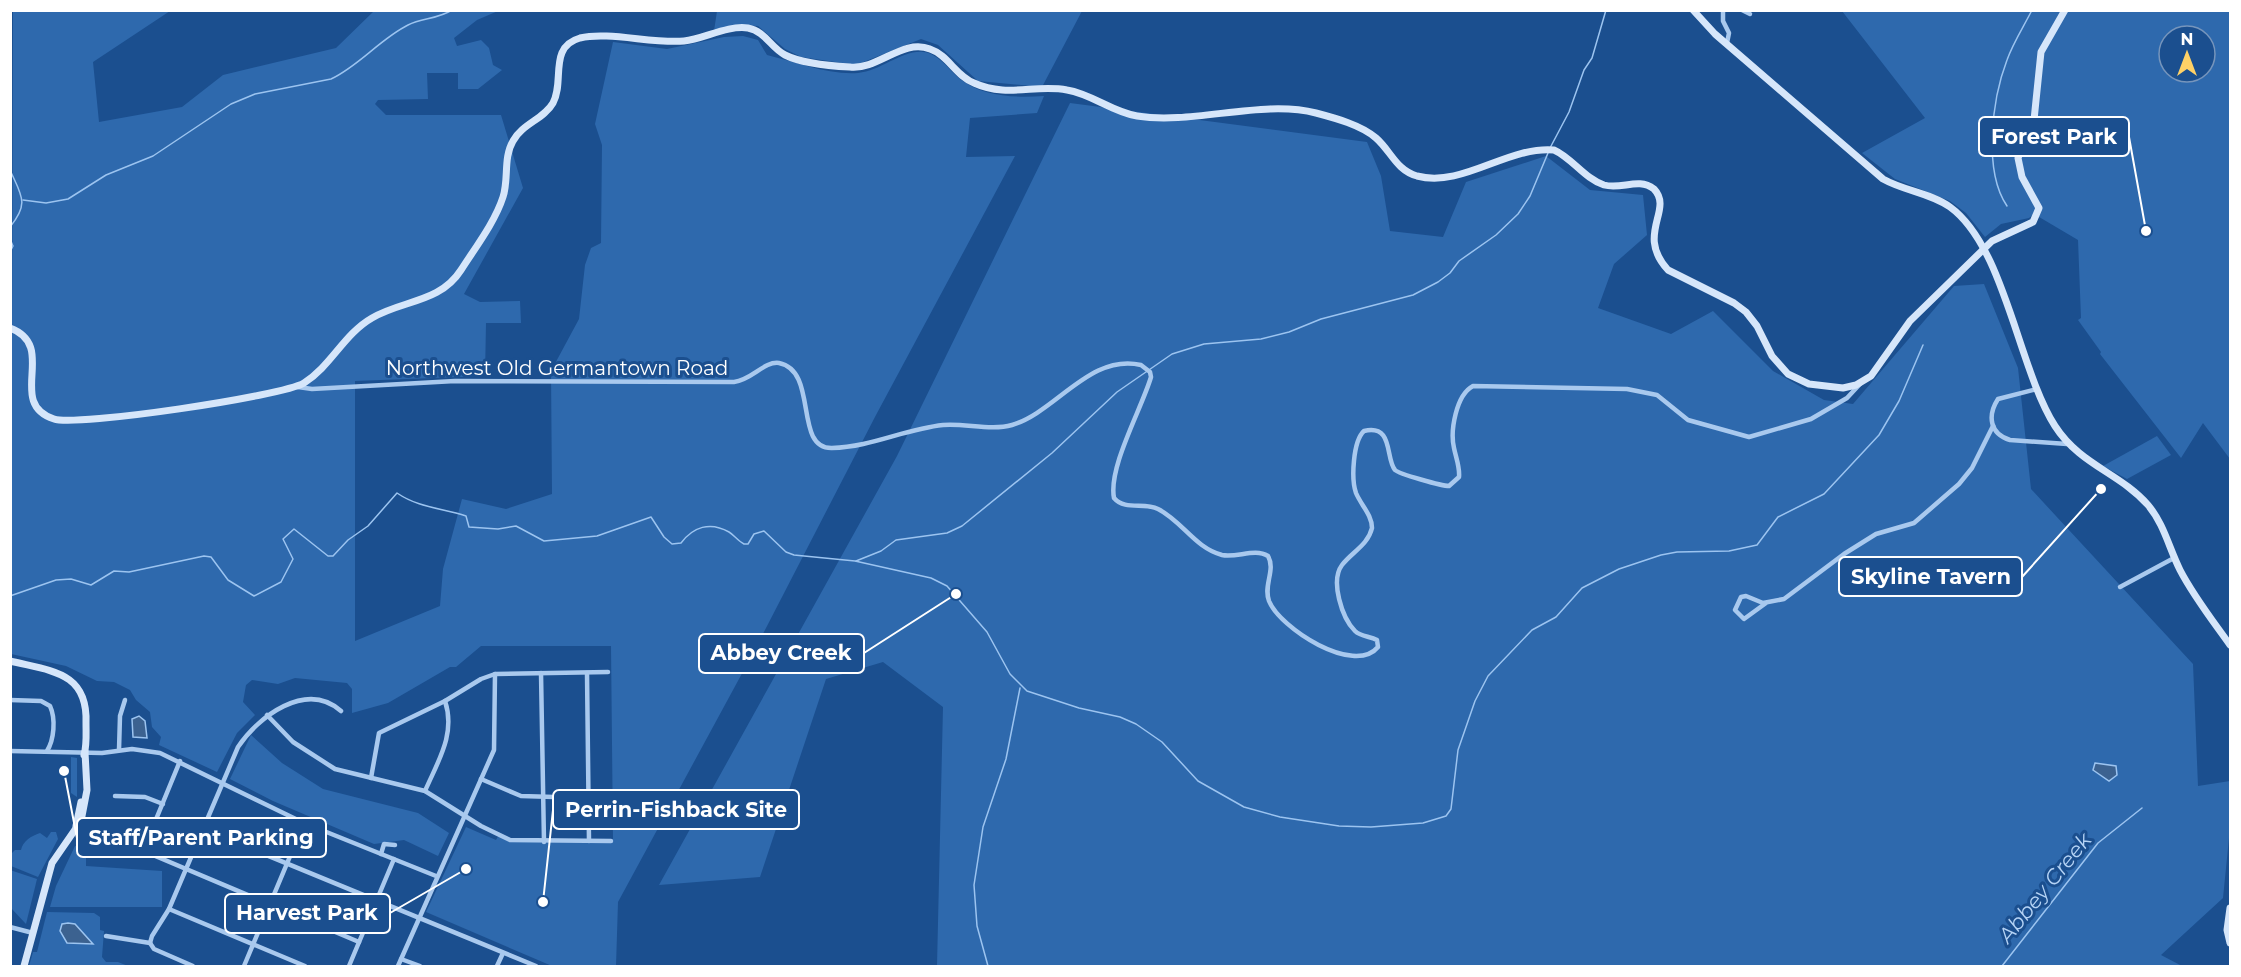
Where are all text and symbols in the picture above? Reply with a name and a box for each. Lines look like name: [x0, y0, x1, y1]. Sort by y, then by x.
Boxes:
north arrow: [2157, 24, 2217, 84]
text: N: [2181, 30, 2193, 49]
callout: Forest Park: [1979, 117, 2129, 156]
text: Forest Park: [1991, 124, 2117, 149]
street label: Northwest Old Germantown Road: [386, 356, 728, 380]
callout: Skyline Tavern: [1839, 557, 2022, 596]
text: Skyline Tavern: [1851, 564, 2011, 589]
callout: Abbey Creek: [699, 634, 864, 673]
text: Abbey Creek: [709, 640, 852, 665]
callout: Perrin-Fishback Site: [553, 790, 799, 829]
text: Perrin-Fishback Site: [565, 797, 787, 822]
callout: Staff/Parent Parking: [77, 818, 326, 857]
text: Staff/Parent Parking: [88, 825, 314, 850]
water label: Abbey Creek: [1991, 827, 2097, 949]
callout: Harvest Park: [225, 894, 390, 933]
text: Harvest Park: [236, 900, 378, 925]

